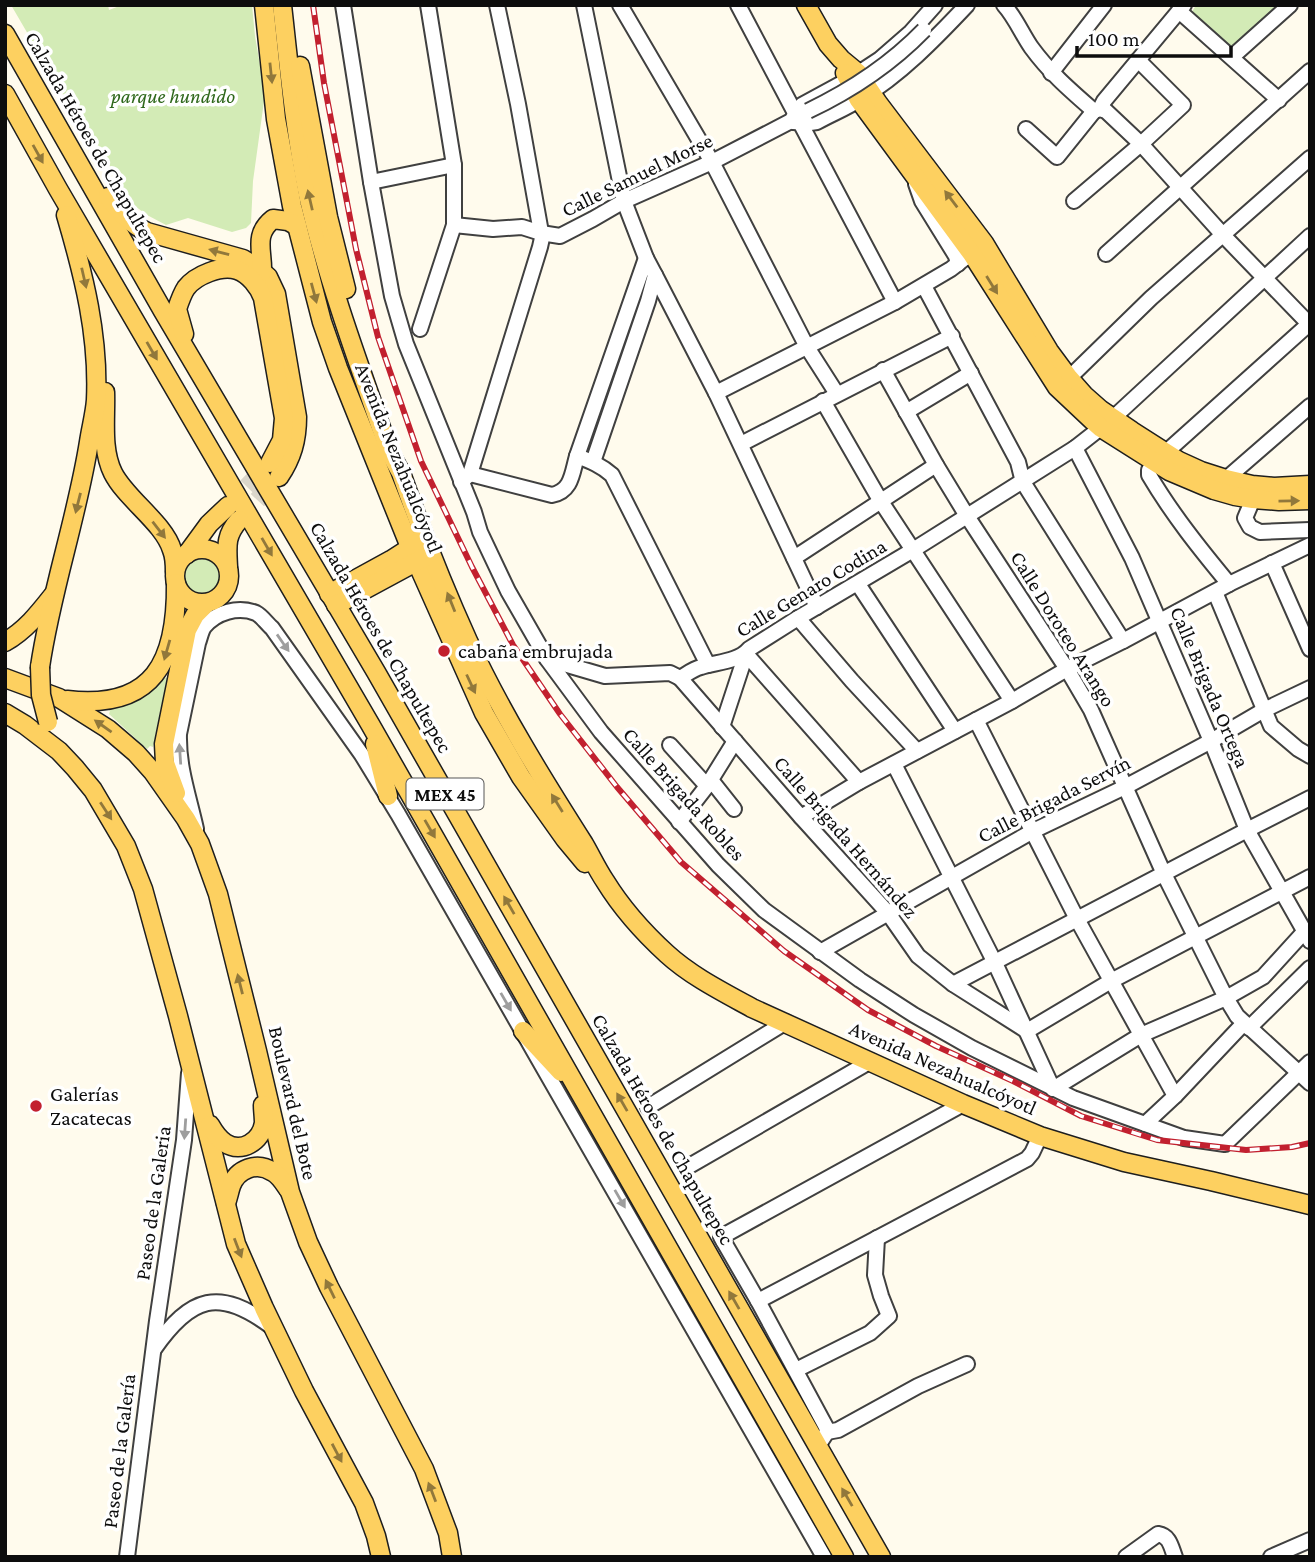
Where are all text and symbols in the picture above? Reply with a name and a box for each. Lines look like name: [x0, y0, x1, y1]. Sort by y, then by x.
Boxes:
scale bar: [1077, 14, 1231, 58]
street label: Calzada Héroes de Chapultepec: [20, 27, 172, 267]
text: 100 m: [1088, 27, 1140, 51]
one-way arrow: [266, 62, 277, 84]
park label: parque hundido: [109, 84, 235, 108]
street label: Calle Samuel Morse: [558, 128, 716, 222]
one-way arrow: [32, 144, 44, 164]
one-way arrow: [304, 188, 315, 210]
one-way arrow: [943, 190, 958, 208]
one-way arrow: [208, 246, 230, 257]
one-way arrow: [78, 267, 89, 289]
one-way arrow: [985, 276, 998, 295]
one-way arrow: [309, 282, 320, 304]
one-way arrow: [146, 342, 158, 361]
street label: Avenida Nezahualcóyotl: [350, 360, 448, 556]
one-way arrow: [72, 492, 83, 514]
one-way arrow: [1278, 495, 1300, 507]
street label: Calzada Héroes de Chapultepec: [305, 517, 457, 757]
one-way arrow: [152, 521, 167, 539]
street label: Calle Genaro Codina: [731, 533, 891, 642]
one-way arrow: [261, 538, 273, 557]
street label: Calle Doroteo Arango: [1005, 547, 1121, 711]
one-way arrow: [446, 592, 457, 613]
street label: Calle Brigada Ortega: [1165, 603, 1255, 771]
one-way arrow: [275, 634, 289, 652]
place label: cabaña embrujada: [458, 639, 613, 663]
one-way arrow: [161, 640, 171, 661]
marker: cabaña embrujada: [436, 643, 452, 659]
one-way arrow: [465, 674, 477, 694]
one-way arrow: [94, 719, 112, 733]
street label: Calle Brigada Robles: [618, 723, 750, 865]
one-way arrow: [174, 742, 185, 764]
street label: Calle Brigada Servín: [974, 750, 1134, 848]
street label: Calle Brigada Hernández: [769, 751, 923, 923]
road number: MEX 45: [406, 778, 484, 810]
one-way arrow: [551, 793, 564, 813]
one-way arrow: [99, 801, 112, 820]
one-way arrow: [424, 819, 436, 839]
one-way arrow: [503, 895, 515, 914]
one-way arrow: [234, 973, 245, 995]
one-way arrow: [500, 993, 512, 1012]
street label: Calzada Héroes de Chapultepec: [587, 1009, 739, 1249]
street label: Avenida Nezahualcóyotl: [846, 1016, 1040, 1120]
street label: Boulevard del Bote: [264, 1024, 322, 1182]
place label: Galerías Zacatecas: [50, 1082, 132, 1130]
one-way arrow: [615, 1093, 628, 1112]
marker: Galerías Zacatecas: [28, 1098, 44, 1114]
one-way arrow: [179, 1119, 190, 1141]
street label: Paseo de la Galeria: [130, 1124, 176, 1282]
one-way arrow: [613, 1190, 626, 1209]
one-way arrow: [233, 1238, 244, 1259]
one-way arrow: [325, 1279, 336, 1299]
one-way arrow: [728, 1290, 740, 1310]
street label: Paseo de la Galería: [98, 1372, 140, 1530]
one-way arrow: [331, 1443, 343, 1463]
one-way arrow: [427, 1481, 438, 1502]
one-way arrow: [841, 1488, 853, 1507]

